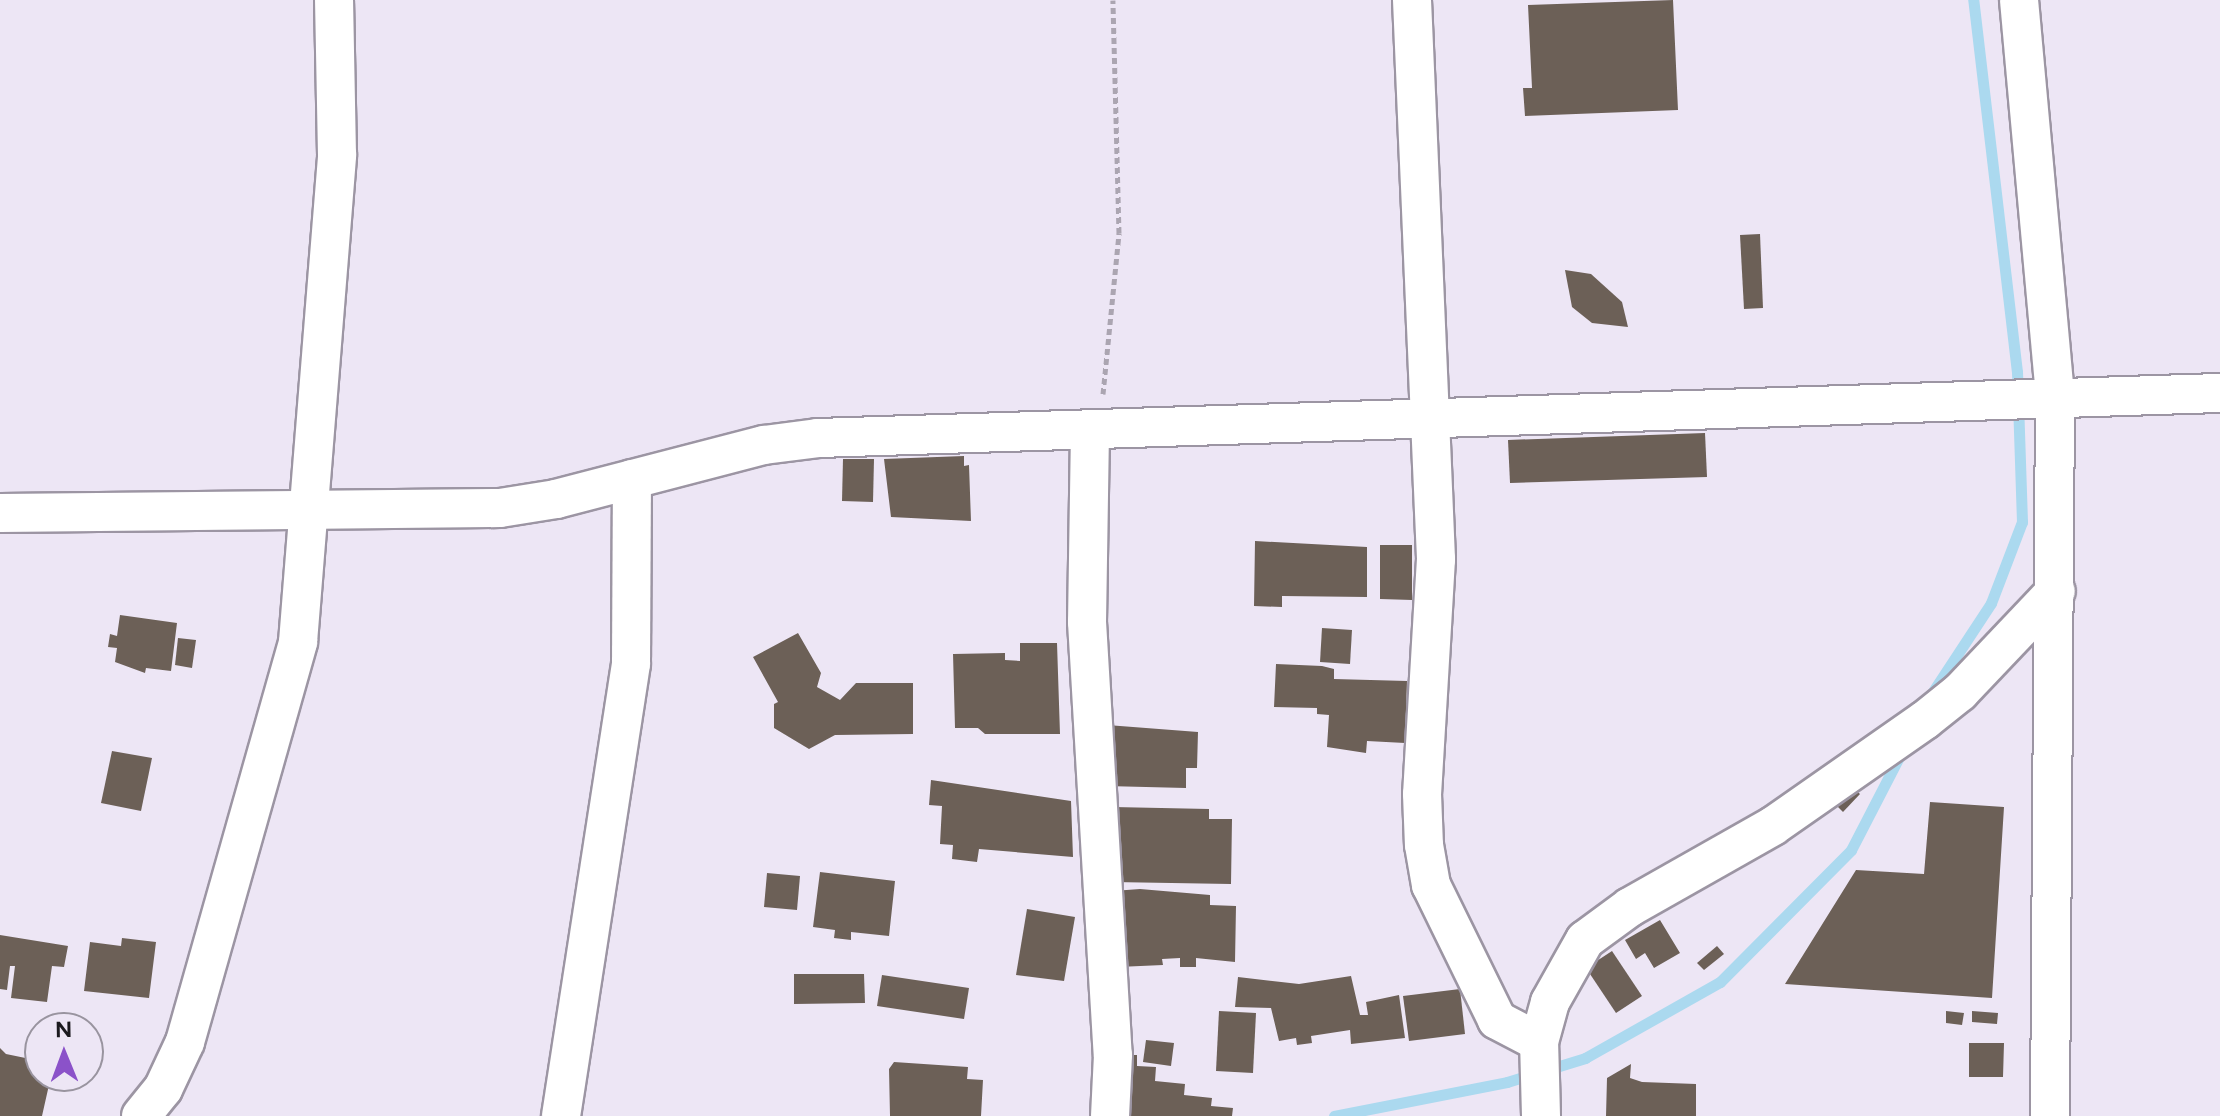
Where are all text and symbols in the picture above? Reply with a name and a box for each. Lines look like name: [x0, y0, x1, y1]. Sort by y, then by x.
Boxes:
north arrow: [24, 1012, 104, 1092]
text: N: [55, 1016, 72, 1043]

